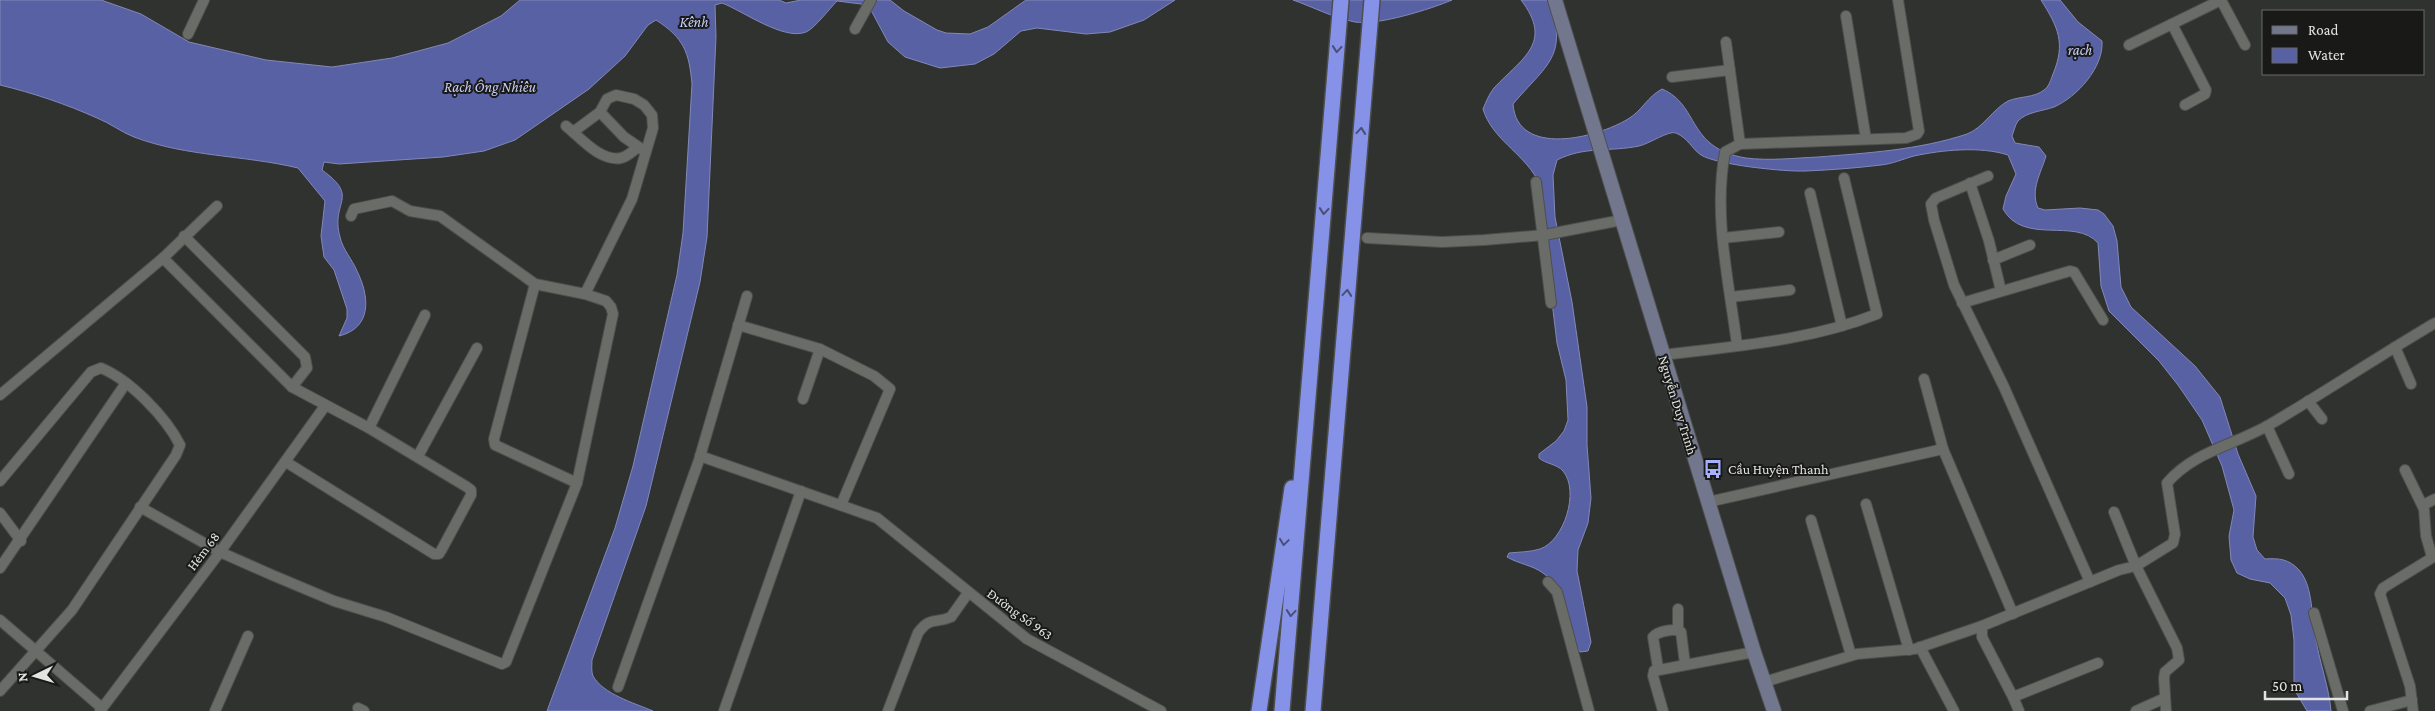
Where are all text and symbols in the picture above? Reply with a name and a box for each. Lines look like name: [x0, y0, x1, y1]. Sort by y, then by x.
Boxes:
legend: [2262, 10, 2425, 75]
water label: Kênh: [680, 14, 708, 30]
text: Road: [2308, 22, 2339, 38]
water label: rạch: [2068, 42, 2092, 59]
one-way arrow: [1332, 45, 1343, 53]
text: Water: [2308, 47, 2345, 63]
water label: Rạch Ông Nhiêu: [444, 79, 536, 96]
one-way arrow: [1355, 127, 1366, 135]
one-way arrow: [1319, 207, 1330, 215]
one-way arrow: [1342, 289, 1353, 297]
street label: Nguyễn Duy Trinh: [1655, 353, 1701, 457]
bus stop icon: Cầu Huyện Thanh: [1702, 458, 1724, 480]
place label: Cầu Huyện Thanh: [1728, 461, 1829, 477]
street label: Hẻm 68: [183, 529, 223, 573]
one-way arrow: [1279, 539, 1290, 547]
street label: Đường Số 963: [984, 585, 1056, 643]
one-way arrow: [1285, 610, 1296, 618]
north arrow: [10, 651, 60, 701]
scale bar: [2265, 668, 2348, 700]
text: N: [14, 671, 30, 683]
text: 50 m: [2272, 678, 2302, 694]

